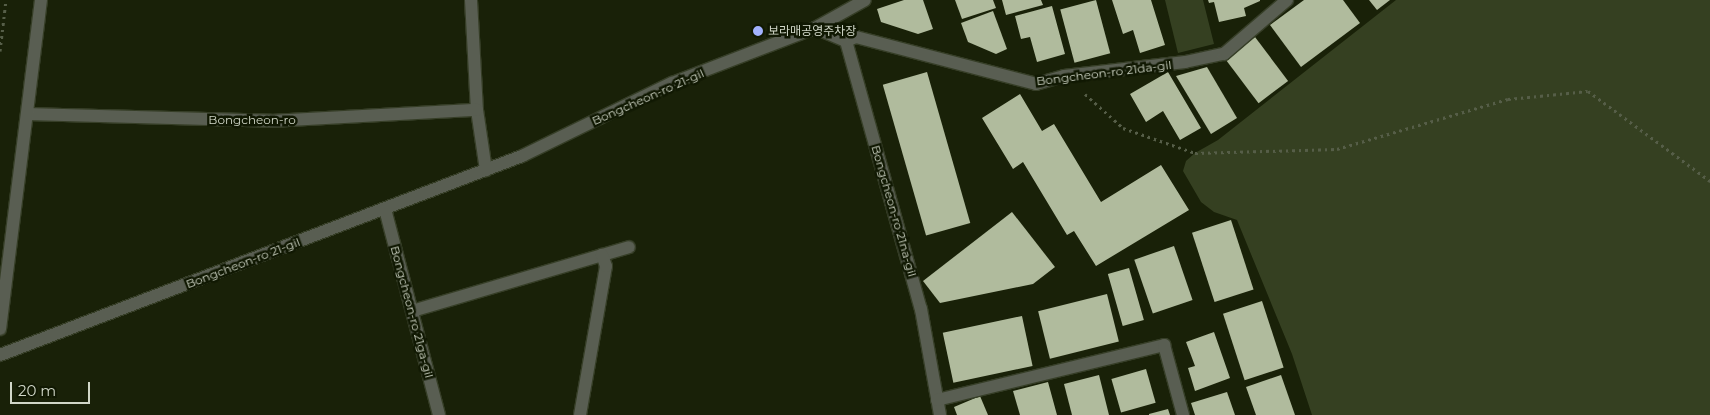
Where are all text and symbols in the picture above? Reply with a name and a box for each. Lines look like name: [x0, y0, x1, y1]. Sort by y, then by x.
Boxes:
place label: 보라매공영주차장: [768, 24, 856, 38]
marker: 보라매공영주차장: [752, 25, 764, 37]
street label: Bongcheon-ro 21da-gil: [1036, 58, 1172, 88]
street label: Bongcheon-ro 21-gil: [590, 66, 706, 128]
street label: Bongcheon-ro: [208, 113, 296, 127]
street label: Bongcheon-ro 21na-gil: [868, 144, 920, 278]
street label: Bongcheon-ro 21-gil: [184, 235, 302, 291]
street label: Bongcheon-ro 21ga-gil: [387, 244, 437, 380]
scale bar: [12, 372, 92, 404]
text: 20 m: [18, 381, 56, 400]

